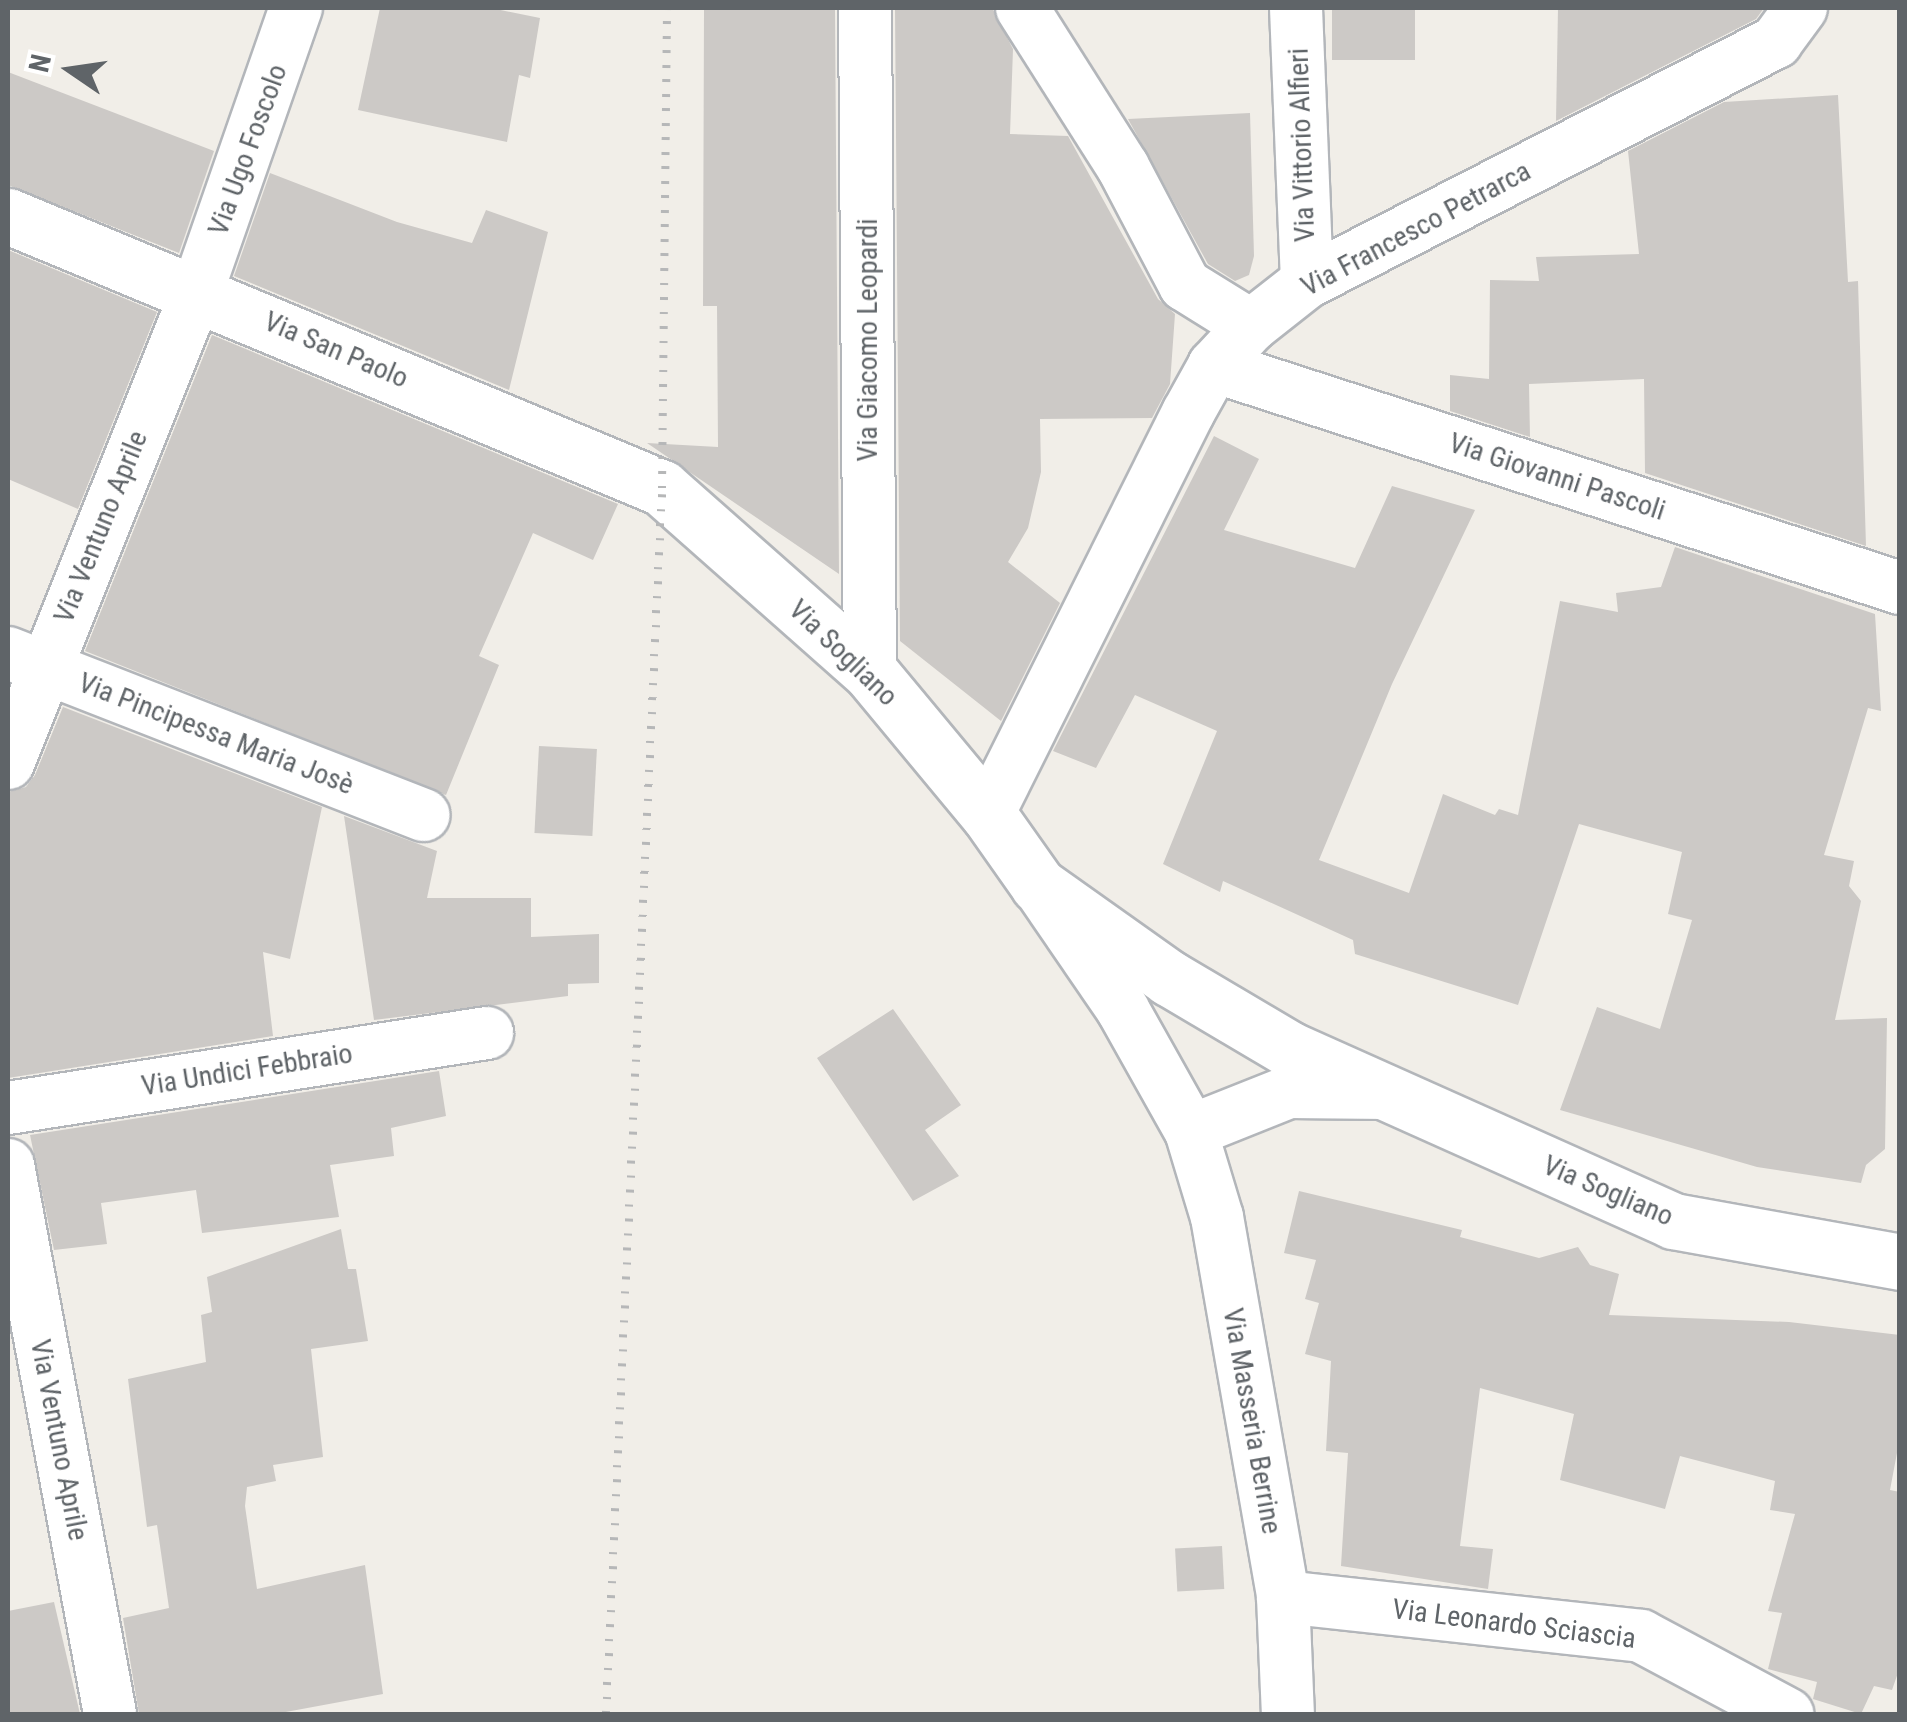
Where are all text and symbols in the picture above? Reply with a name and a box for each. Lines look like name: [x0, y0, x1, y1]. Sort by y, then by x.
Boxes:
north arrow: [20, 20, 120, 120]
street label: Via Vittorio Alfieri: [1282, 47, 1322, 243]
text: N: [22, 51, 58, 75]
street label: Via Ugo Foscolo: [202, 60, 294, 240]
street label: Via Francesco Petrarca: [1296, 154, 1536, 304]
street label: Via Giacomo Leopardi: [851, 218, 885, 462]
street label: Via San Paolo: [259, 305, 413, 395]
street label: Via Ventuno Aprile: [47, 426, 155, 628]
street label: Via Giovanni Pascoli: [1445, 426, 1669, 528]
street label: Via Sogliano: [782, 593, 904, 713]
street label: Via Pincipessa Maria Josè: [74, 666, 358, 802]
street label: Via Undici Febbraio: [139, 1037, 355, 1103]
street label: Via Sogliano: [1538, 1149, 1678, 1233]
street label: Via Masseria Berrine: [1216, 1306, 1288, 1536]
street label: Via Ventuno Aprile: [23, 1337, 95, 1543]
street label: Via Leonardo Sciascia: [1390, 1592, 1638, 1656]

